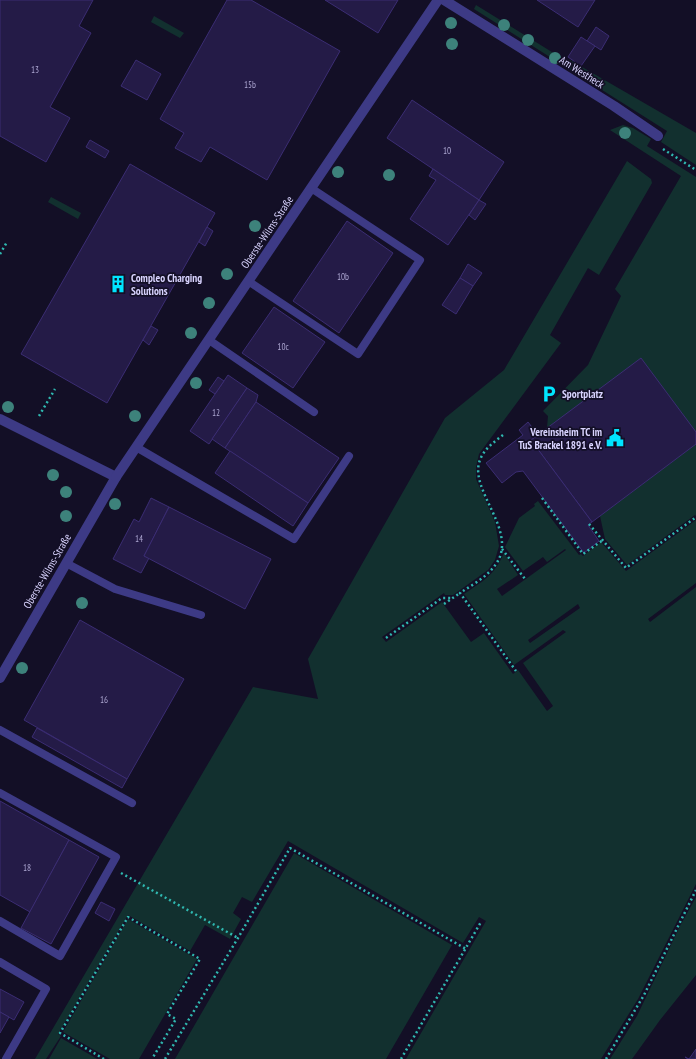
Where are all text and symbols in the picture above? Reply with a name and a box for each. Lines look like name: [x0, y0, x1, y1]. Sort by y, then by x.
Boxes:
street label: Am Westheck: [557, 53, 608, 92]
house number: 13: [31, 64, 39, 75]
house number: 15b: [244, 79, 256, 90]
house number: 10: [443, 145, 451, 156]
street label: Oberste-Wilms-Straße: [238, 193, 297, 271]
place label: Compleo Charging Solutions: [131, 271, 202, 298]
house number: 10b: [337, 271, 349, 282]
building icon: Compleo Charging Solutions: [108, 274, 128, 294]
house number: 10c: [277, 341, 289, 352]
parking icon: Sportplatz: [539, 384, 559, 404]
place label: Sportplatz: [562, 387, 603, 401]
house number: 12: [212, 407, 220, 418]
place label: Vereinsheim TC im TuS Brackel 1891 e.V.: [518, 425, 602, 452]
public building icon: Vereinsheim TC im TuS Brackel 1891 e.V.: [605, 428, 625, 448]
street label: Oberste-Wilms-Straße: [20, 531, 74, 611]
house number: 14: [135, 533, 143, 544]
house number: 16: [100, 694, 108, 705]
house number: 18: [23, 862, 31, 873]

